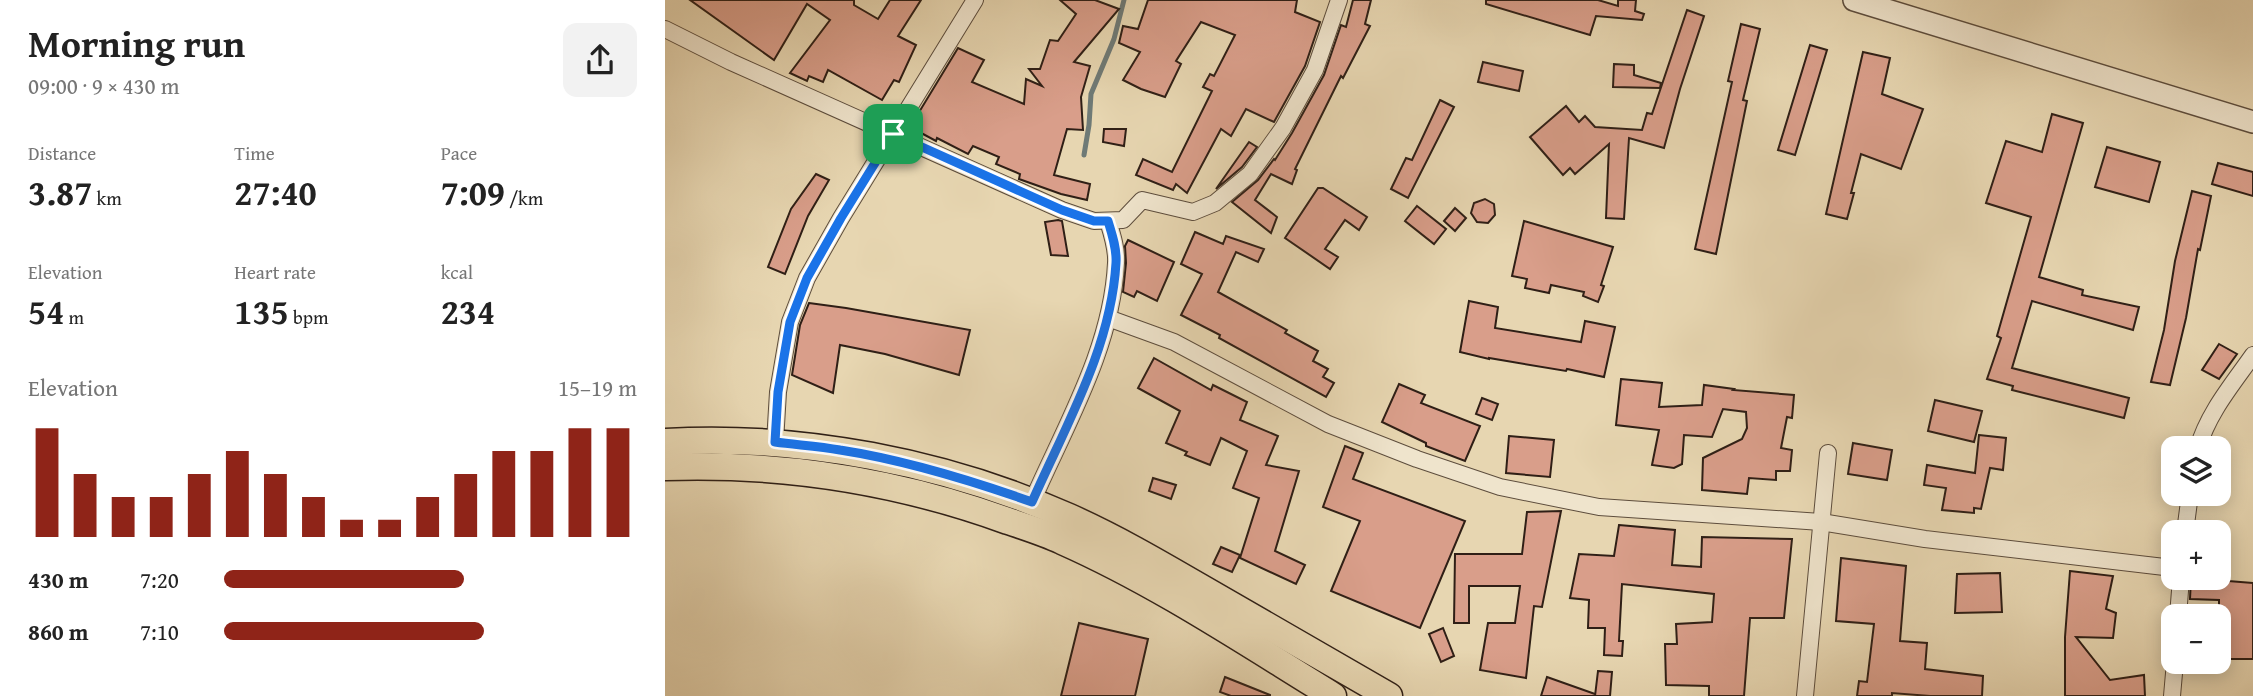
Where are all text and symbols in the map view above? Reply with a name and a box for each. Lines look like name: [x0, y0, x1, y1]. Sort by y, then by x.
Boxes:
text: Morning run: [28, 15, 245, 71]
button: share: [563, 23, 637, 97]
text: 09:00 · 9 × 430 m: [28, 69, 180, 102]
pin: [863, 104, 923, 164]
icon: arrive: [874, 115, 912, 153]
text: Distance: [28, 139, 96, 167]
text: Time: [234, 139, 275, 167]
text: Pace: [441, 139, 477, 167]
text: 3.87: [28, 167, 92, 218]
text: 27:40: [234, 167, 317, 218]
text: 7:09: [441, 167, 505, 218]
text: km: [92, 184, 122, 212]
text: /km: [505, 184, 543, 212]
text: Elevation: [28, 258, 102, 286]
text: Heart rate: [234, 258, 316, 286]
text: kcal: [441, 258, 473, 286]
text: 54: [28, 286, 64, 337]
text: 135: [234, 286, 289, 337]
text: 234: [441, 286, 495, 337]
text: m: [64, 303, 84, 331]
text: bpm: [289, 303, 329, 331]
text: Elevation: [28, 371, 118, 404]
text: 15–19 m: [558, 371, 637, 404]
map controls: [2161, 436, 2231, 674]
button: layers: [2161, 436, 2231, 506]
button: +: [2161, 520, 2231, 590]
text: 430 m: [28, 563, 89, 596]
text: 7:20: [140, 563, 179, 596]
button: −: [2161, 604, 2231, 674]
text: 860 m: [28, 615, 89, 648]
text: 7:10: [140, 615, 179, 648]

